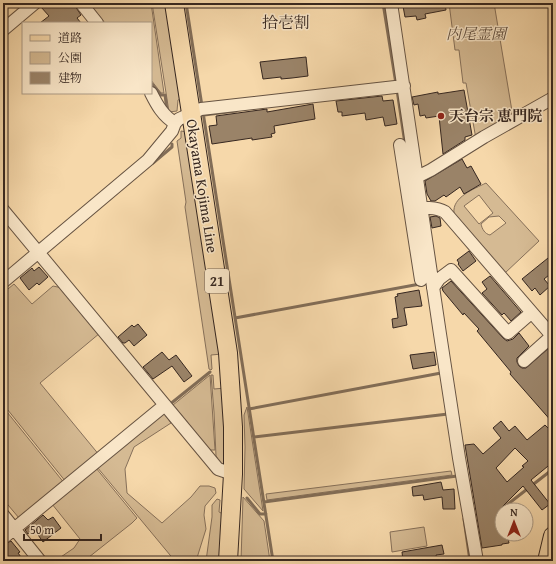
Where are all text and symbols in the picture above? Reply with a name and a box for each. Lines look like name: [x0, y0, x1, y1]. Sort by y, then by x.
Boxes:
district label: 拾壱割: [262, 10, 310, 34]
legend: [22, 22, 152, 94]
park label: 内尾霊園: [446, 23, 509, 44]
text: 道路: [58, 29, 82, 46]
text: 公園: [58, 49, 82, 66]
text: 建物: [58, 69, 82, 86]
place label: 天台宗 恵門院: [449, 105, 542, 126]
marker: 天台宗 恵門院: [436, 111, 446, 121]
street label: Okayama Kojima Line: [182, 118, 223, 254]
road number: 21: [205, 269, 229, 293]
north arrow: [494, 502, 534, 542]
text: N: [510, 504, 518, 520]
scale bar: [24, 516, 101, 542]
text: 50 m: [30, 521, 54, 538]

